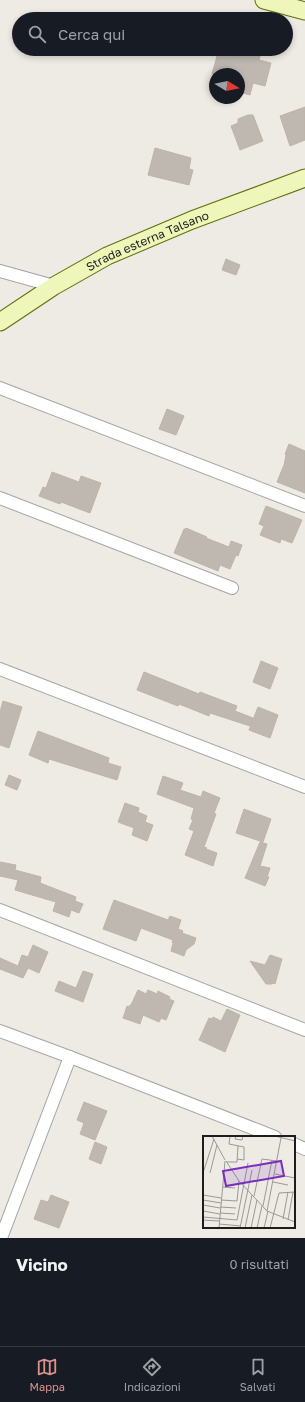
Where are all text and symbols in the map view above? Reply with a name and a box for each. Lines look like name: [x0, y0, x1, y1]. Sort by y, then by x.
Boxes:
search box: [12, 12, 293, 56]
icon: search: [26, 23, 48, 45]
text: Cerca qui: [58, 25, 125, 43]
north arrow: [209, 68, 245, 104]
street label: Strada esterna Talsano: [83, 207, 211, 274]
inset map: [203, 1136, 295, 1228]
text: Vicino: [16, 1254, 68, 1275]
text: 0 risultati: [229, 1256, 289, 1272]
tab: Mappa: [29, 1356, 65, 1393]
tab: Indicazioni: [124, 1356, 181, 1393]
tab: Salvati: [240, 1356, 276, 1393]

